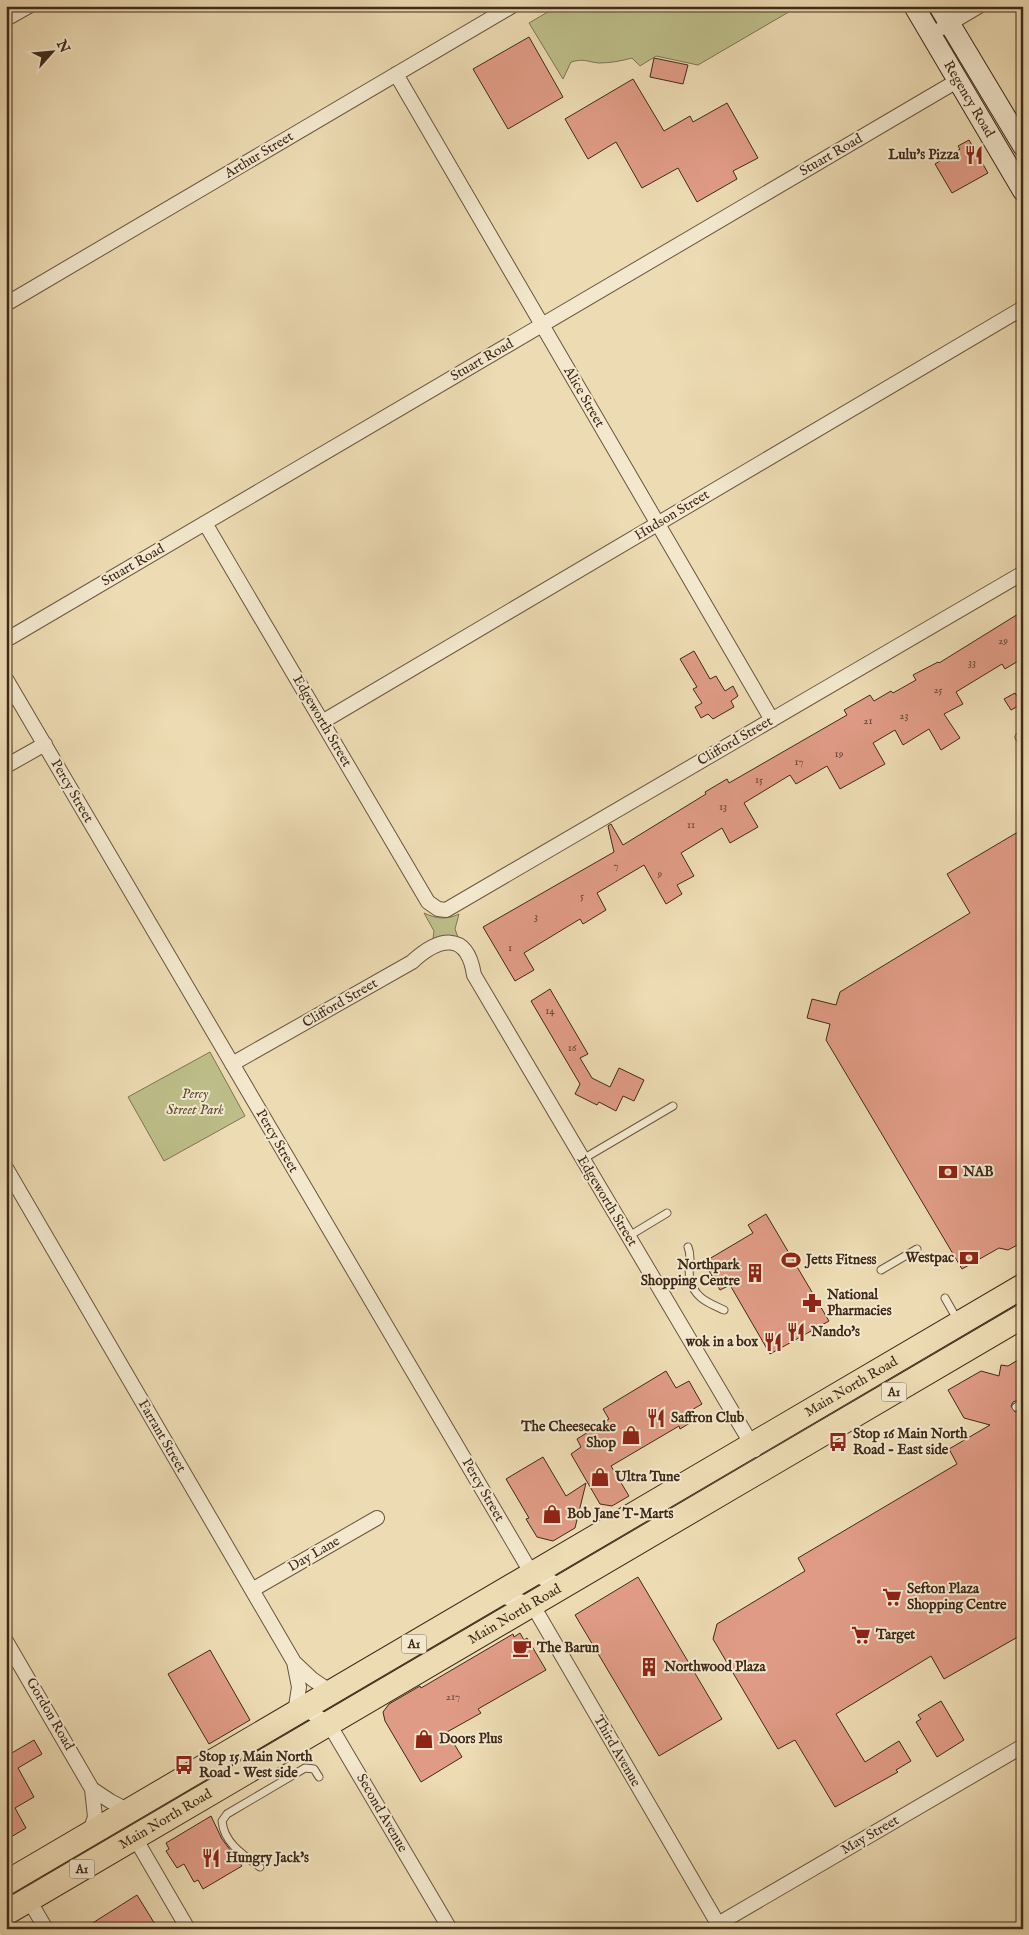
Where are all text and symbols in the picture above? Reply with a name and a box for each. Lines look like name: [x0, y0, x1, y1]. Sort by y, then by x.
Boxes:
north arrow: [28, 28, 78, 78]
text: N: [51, 36, 73, 56]
street label: Regency Road: [939, 57, 999, 141]
street label: Arthur Street: [220, 127, 297, 183]
street label: Stuart Road: [796, 129, 866, 180]
restaurant icon: Lulu's Pizza: [963, 144, 985, 166]
place label: Lulu's Pizza: [888, 146, 960, 164]
street label: Stuart Road: [447, 334, 517, 385]
street label: Alice Street: [559, 363, 609, 431]
street label: Hudson Street: [631, 485, 713, 544]
street label: Stuart Road: [98, 539, 168, 590]
house number: 29: [998, 634, 1008, 648]
house number: 33: [968, 656, 976, 670]
street label: Edgeworth Street: [288, 672, 356, 770]
house number: 25: [933, 683, 943, 697]
house number: 23: [899, 709, 909, 723]
street label: Clifford Street: [694, 712, 776, 770]
house number: 21: [863, 714, 873, 728]
house number: 19: [835, 747, 844, 761]
house number: 17: [794, 755, 804, 769]
street label: Percy Street: [47, 756, 97, 826]
house number: 15: [755, 773, 763, 787]
house number: 13: [719, 800, 727, 814]
house number: 11: [687, 818, 695, 832]
house number: 7: [613, 859, 619, 873]
house number: 9: [657, 867, 663, 881]
house number: 5: [580, 889, 584, 903]
house number: 3: [534, 910, 538, 924]
house number: 1: [508, 941, 512, 955]
street label: Clifford Street: [299, 974, 381, 1032]
house number: 14: [545, 1004, 555, 1018]
house number: 16: [568, 1041, 577, 1055]
park label: Percy Street Park: [166, 1085, 224, 1119]
street label: Percy Street: [252, 1106, 302, 1176]
street label: Edgeworth Street: [573, 1152, 641, 1250]
bank icon: NAB: [937, 1161, 959, 1183]
place label: NAB: [962, 1163, 994, 1181]
bank icon: Westpac: [958, 1247, 980, 1269]
sports icon: Jetts Fitness: [780, 1249, 802, 1271]
place label: Westpac: [905, 1249, 954, 1267]
place label: Jetts Fitness: [804, 1251, 877, 1269]
place label: Northpark Shopping Centre: [641, 1256, 741, 1290]
building icon: Northpark Shopping Centre: [744, 1262, 766, 1284]
place label: National Pharmacies: [826, 1286, 892, 1320]
pharmacy icon: National Pharmacies: [801, 1292, 823, 1314]
restaurant icon: Nando's: [785, 1321, 807, 1343]
place label: Nando's: [810, 1323, 860, 1341]
restaurant icon: wok in a box: [762, 1331, 784, 1353]
place label: wok in a box: [685, 1333, 758, 1351]
street label: Main North Road: [801, 1352, 901, 1421]
road number: A1: [882, 1382, 906, 1401]
street label: Farrant Street: [134, 1396, 190, 1476]
restaurant icon: Saffron Club: [645, 1407, 667, 1429]
place label: Saffron Club: [671, 1409, 745, 1427]
place label: The Cheesecake Shop: [520, 1418, 617, 1452]
shop icon: The Cheesecake Shop: [620, 1424, 642, 1446]
place label: Stop 16 Main North Road - East side: [853, 1425, 968, 1459]
bus stop icon: Stop 16 Main North Road - East side: [827, 1431, 849, 1453]
street label: Percy Street: [458, 1455, 508, 1525]
shop icon: Ultra Tune: [589, 1466, 611, 1488]
place label: Ultra Tune: [614, 1468, 681, 1486]
shop icon: Bob Jane T-Marts: [541, 1503, 563, 1525]
place label: Bob Jane T-Marts: [567, 1505, 674, 1523]
street label: Day Lane: [285, 1532, 344, 1576]
street label: Main North Road: [465, 1580, 565, 1649]
place label: Sefton Plaza Shopping Centre: [907, 1580, 1007, 1614]
supermarket icon: Sefton Plaza Shopping Centre: [881, 1586, 903, 1608]
supermarket icon: Target: [850, 1624, 872, 1646]
place label: Target: [875, 1626, 915, 1644]
road number: A1: [402, 1635, 426, 1654]
cafe icon: The Barun: [511, 1637, 533, 1659]
place label: The Barun: [536, 1639, 600, 1657]
building icon: Northwood Plaza: [638, 1656, 660, 1678]
place label: Northwood Plaza: [663, 1658, 767, 1676]
street label: Gordon Road: [22, 1674, 78, 1754]
house number: 217: [446, 1690, 460, 1704]
street label: Third Avenue: [589, 1712, 645, 1791]
shop icon: Doors Plus: [413, 1728, 435, 1750]
place label: Doors Plus: [439, 1730, 503, 1748]
place label: Stop 15 Main North Road - West side: [199, 1748, 313, 1782]
bus stop icon: Stop 15 Main North Road - West side: [173, 1754, 195, 1776]
street label: Second Avenue: [352, 1770, 412, 1856]
street label: Main North Road: [116, 1785, 216, 1854]
street label: May Street: [838, 1811, 902, 1859]
restaurant icon: Hungry Jack's: [200, 1847, 222, 1869]
place label: Hungry Jack's: [226, 1849, 309, 1867]
road number: A1: [70, 1860, 94, 1878]

